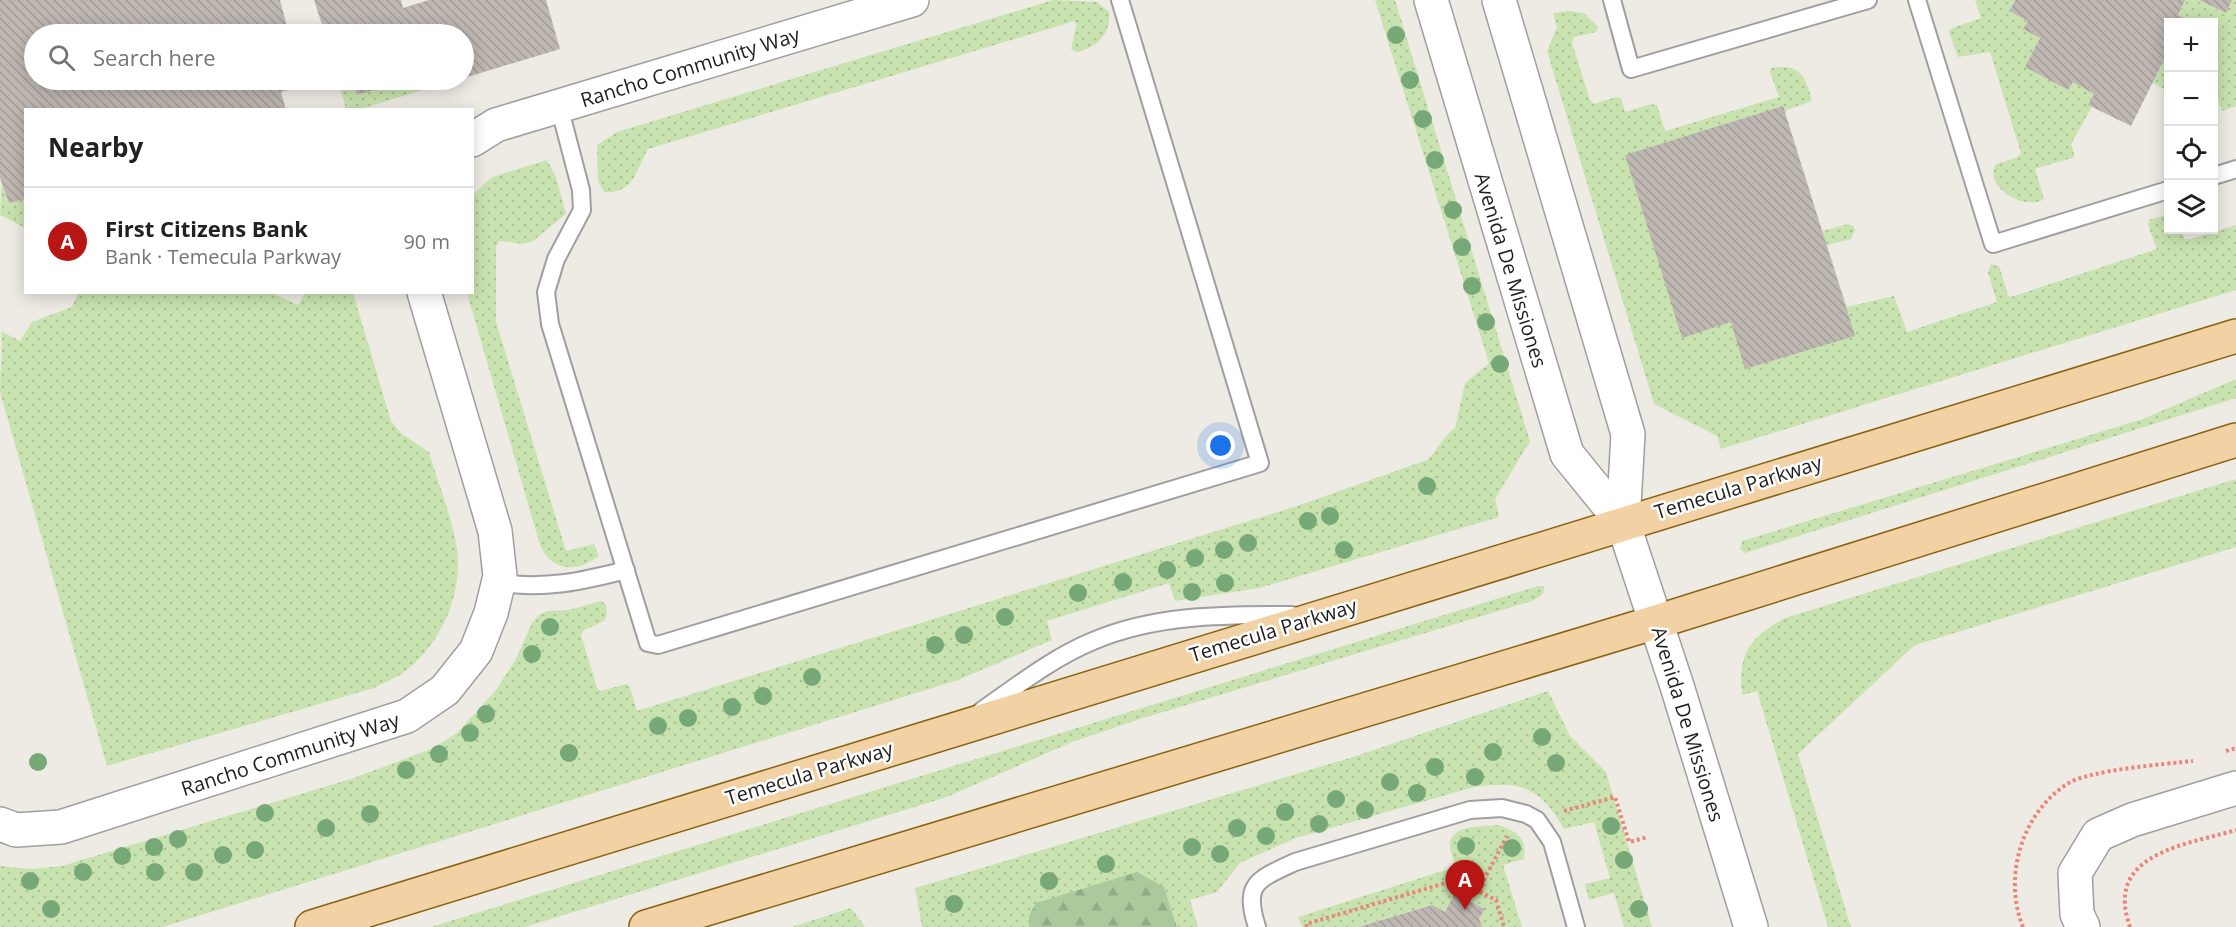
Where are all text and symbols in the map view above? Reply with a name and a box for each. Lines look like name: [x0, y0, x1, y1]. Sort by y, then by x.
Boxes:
map controls: [2164, 18, 2218, 234]
button: +: [2164, 18, 2218, 72]
street label: Rancho Community Way: [577, 20, 804, 113]
search box: [24, 24, 474, 90]
icon: search: [45, 41, 78, 74]
text: Search here: [93, 42, 216, 72]
button: −: [2164, 72, 2218, 126]
button: locate: [2164, 126, 2218, 180]
text: Nearby: [48, 129, 143, 165]
street label: Avenida De Missiones: [1468, 169, 1554, 371]
button: layers: [2164, 180, 2218, 234]
text: First Citizens Bank: [105, 213, 308, 243]
text: A: [61, 228, 74, 255]
text: 90 m: [403, 228, 450, 255]
text: Bank · Temecula Parkway: [105, 243, 341, 270]
your location: [1206, 431, 1235, 460]
street label: Temecula Parkway: [1651, 448, 1826, 525]
street label: Temecula Parkway: [1186, 591, 1361, 668]
street label: Avenida De Missiones: [1645, 623, 1731, 825]
street label: Rancho Community Way: [177, 706, 404, 802]
street label: Temecula Parkway: [722, 734, 897, 811]
pin: A: [1446, 860, 1484, 910]

